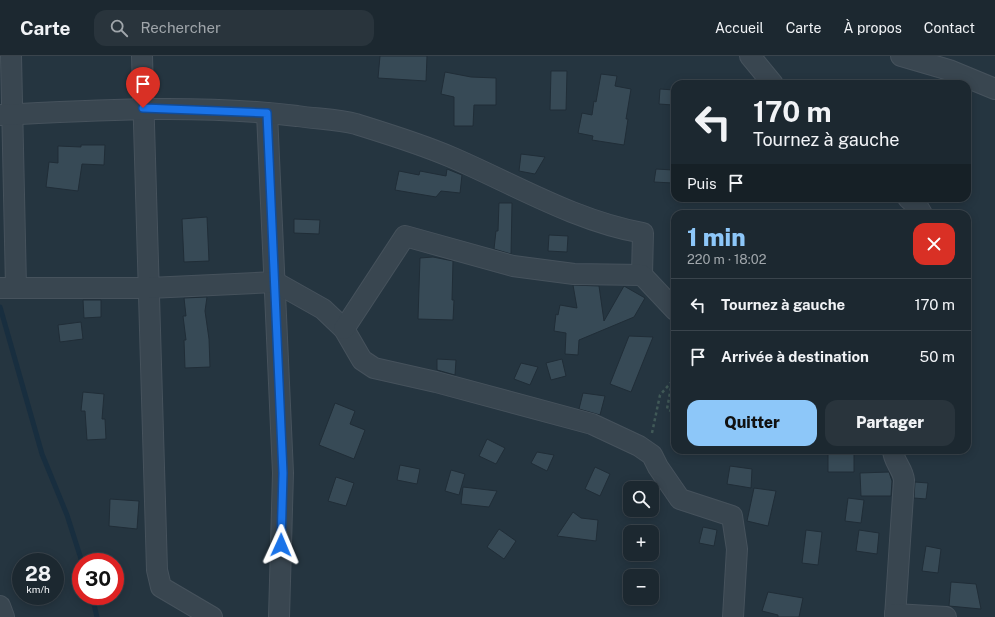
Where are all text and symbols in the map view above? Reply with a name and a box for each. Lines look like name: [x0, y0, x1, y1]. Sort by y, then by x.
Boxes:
search box: [94, 10, 374, 46]
text: Carte: [20, 17, 70, 39]
icon: search: [108, 17, 130, 39]
text: Rechercher: [140, 19, 221, 36]
text: Accueil: [715, 20, 764, 36]
text: Carte: [786, 20, 822, 36]
text: À propos: [844, 20, 902, 36]
text: Contact: [924, 20, 975, 36]
pin: [126, 67, 160, 108]
icon: arrive: [132, 73, 154, 95]
text: 170 m: [753, 95, 832, 128]
icon: left: [687, 96, 739, 148]
text: Tournez à gauche: [753, 129, 900, 150]
icon: arrive: [725, 172, 747, 194]
text: Puis: [687, 175, 717, 192]
text: 1 min: [687, 223, 746, 251]
button: close: [913, 223, 955, 265]
text: 220 m · 18:02: [687, 252, 766, 267]
icon: left: [687, 294, 709, 316]
text: Tournez à gauche: [721, 296, 845, 313]
text: 170 m: [914, 296, 955, 313]
icon: arrive: [687, 346, 709, 368]
text: Arrivée à destination: [721, 348, 869, 365]
text: 50 m: [920, 348, 955, 365]
button: Quitter: [687, 400, 817, 446]
button: Partager: [825, 400, 955, 446]
map controls: [623, 481, 659, 605]
button: search: [623, 481, 659, 517]
position arrow: [260, 524, 302, 566]
button: +: [623, 525, 659, 561]
speed limit sign: 30: [72, 553, 124, 605]
text: 28: [25, 562, 51, 586]
button: −: [623, 569, 659, 605]
text: km/h: [26, 583, 50, 595]

